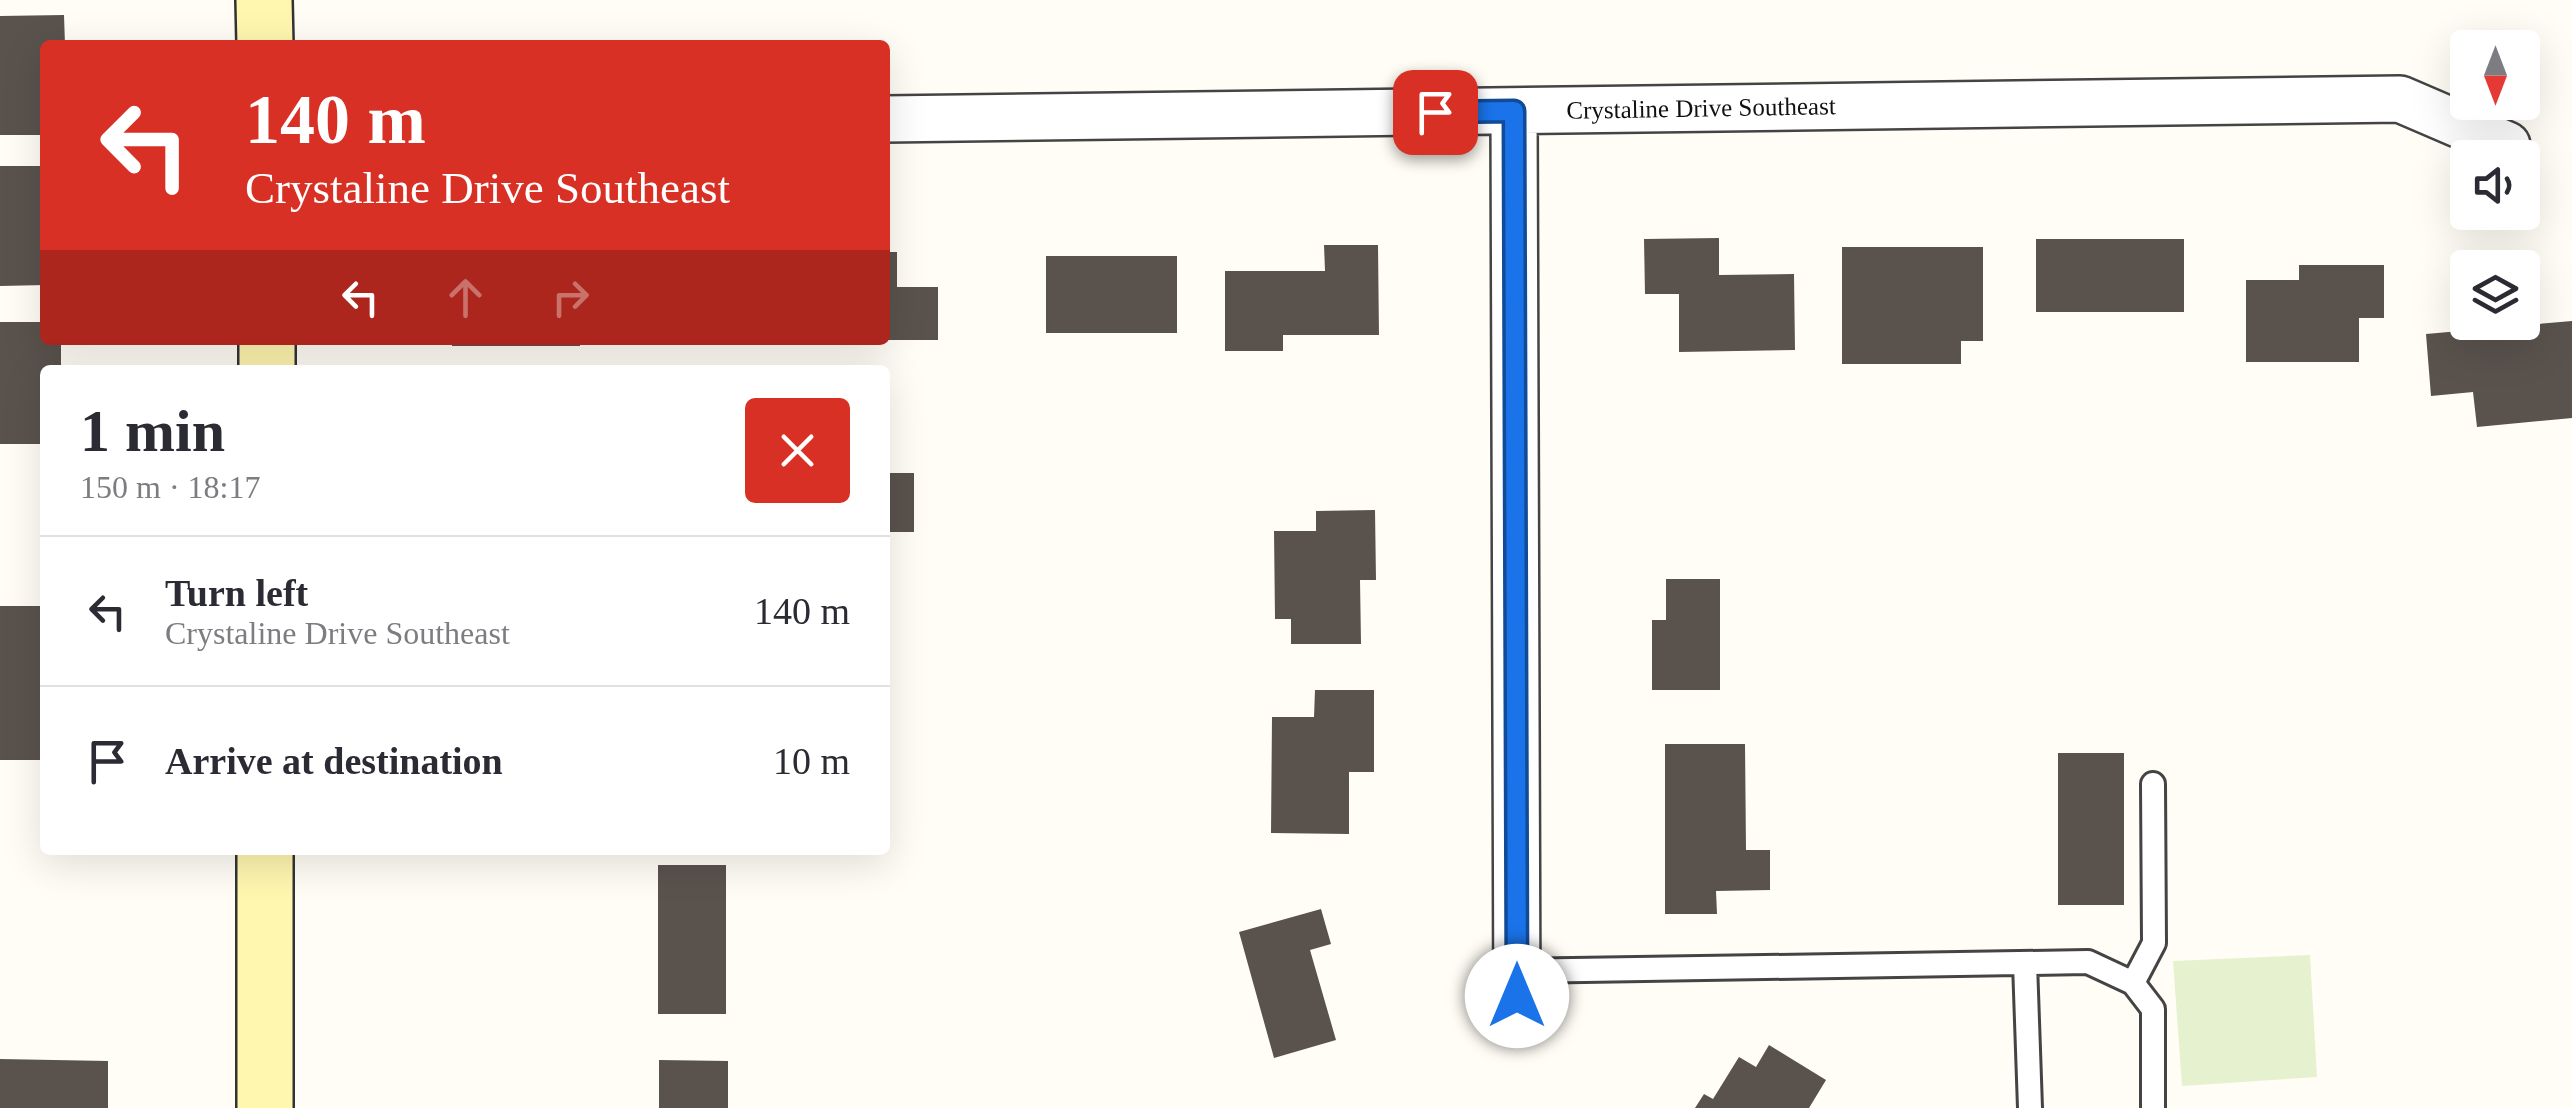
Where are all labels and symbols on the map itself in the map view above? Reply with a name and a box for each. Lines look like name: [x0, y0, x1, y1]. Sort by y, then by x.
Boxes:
north arrow: [2450, 30, 2540, 120]
pin: [1393, 70, 1478, 155]
street label: Crystaline Drive Southeast: [1566, 92, 1836, 124]
position arrow: [1465, 944, 1569, 1048]

